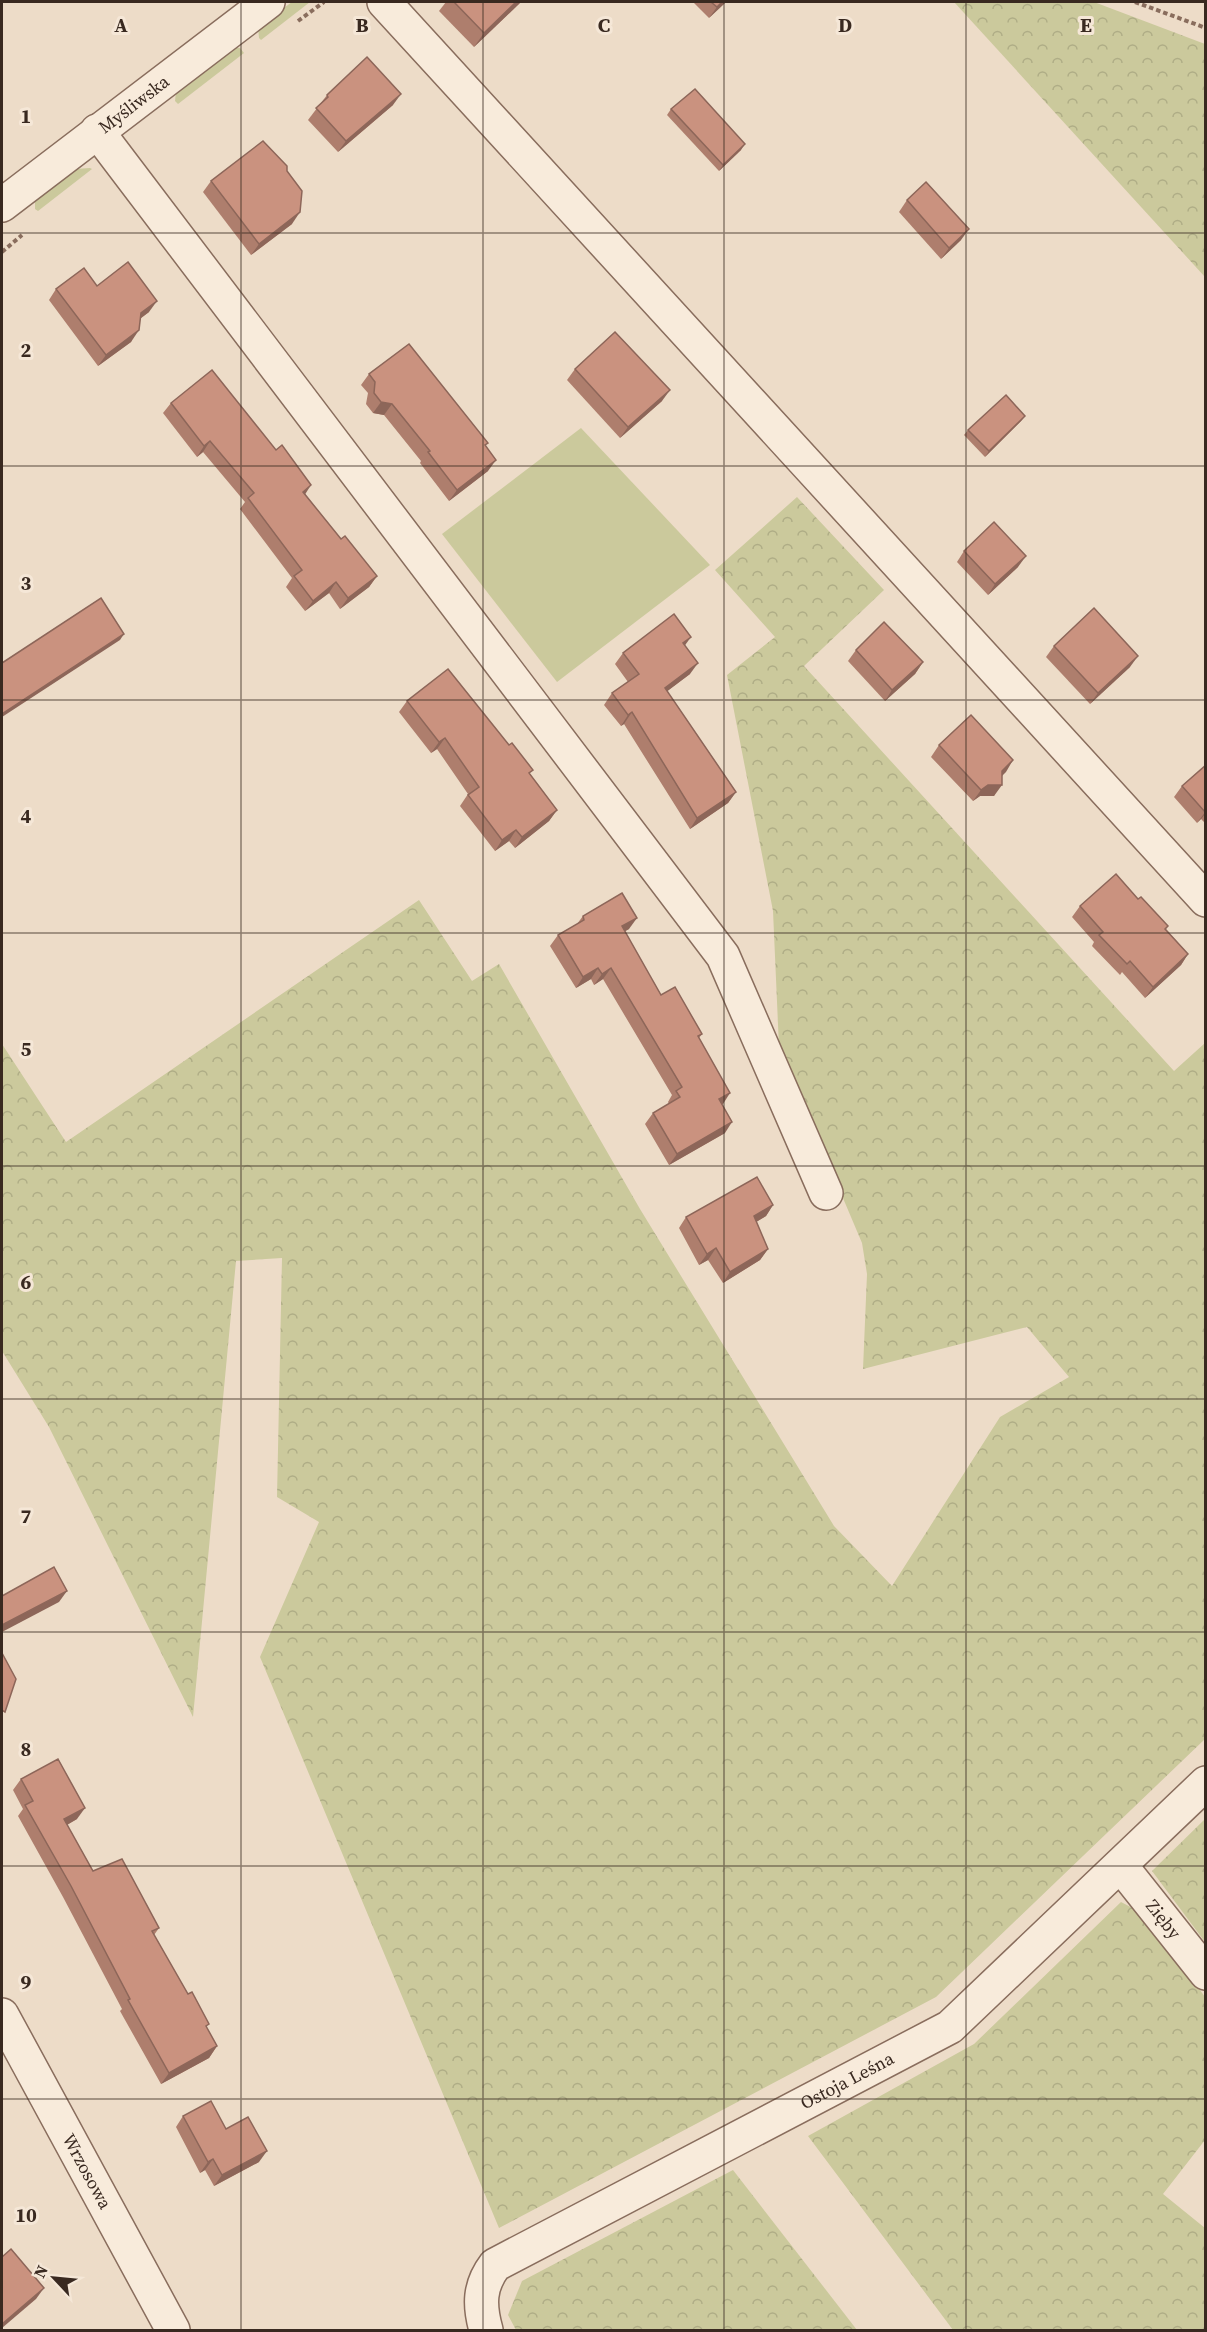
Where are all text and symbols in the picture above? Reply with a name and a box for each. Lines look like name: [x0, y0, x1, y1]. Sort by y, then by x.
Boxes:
text: A: [114, 11, 128, 39]
text: B: [355, 11, 369, 39]
text: C: [598, 11, 610, 39]
text: D: [838, 11, 852, 39]
text: E: [1080, 11, 1092, 39]
street label: Myśliwska: [93, 68, 175, 139]
text: 1: [21, 102, 31, 130]
text: 2: [21, 336, 32, 364]
text: 3: [21, 569, 32, 597]
text: 4: [21, 802, 32, 830]
text: 5: [21, 1035, 32, 1063]
text: 6: [21, 1268, 32, 1296]
text: 7: [21, 1502, 32, 1530]
text: 8: [21, 1735, 31, 1763]
street label: Zięby: [1140, 1894, 1188, 1944]
text: 9: [21, 1968, 32, 1996]
street label: Ostoja Leśna: [796, 2045, 899, 2115]
street label: Wrzosowa: [57, 2129, 118, 2214]
text: 10: [15, 2201, 37, 2229]
north arrow: [24, 2248, 84, 2308]
text: N: [28, 2261, 53, 2281]

